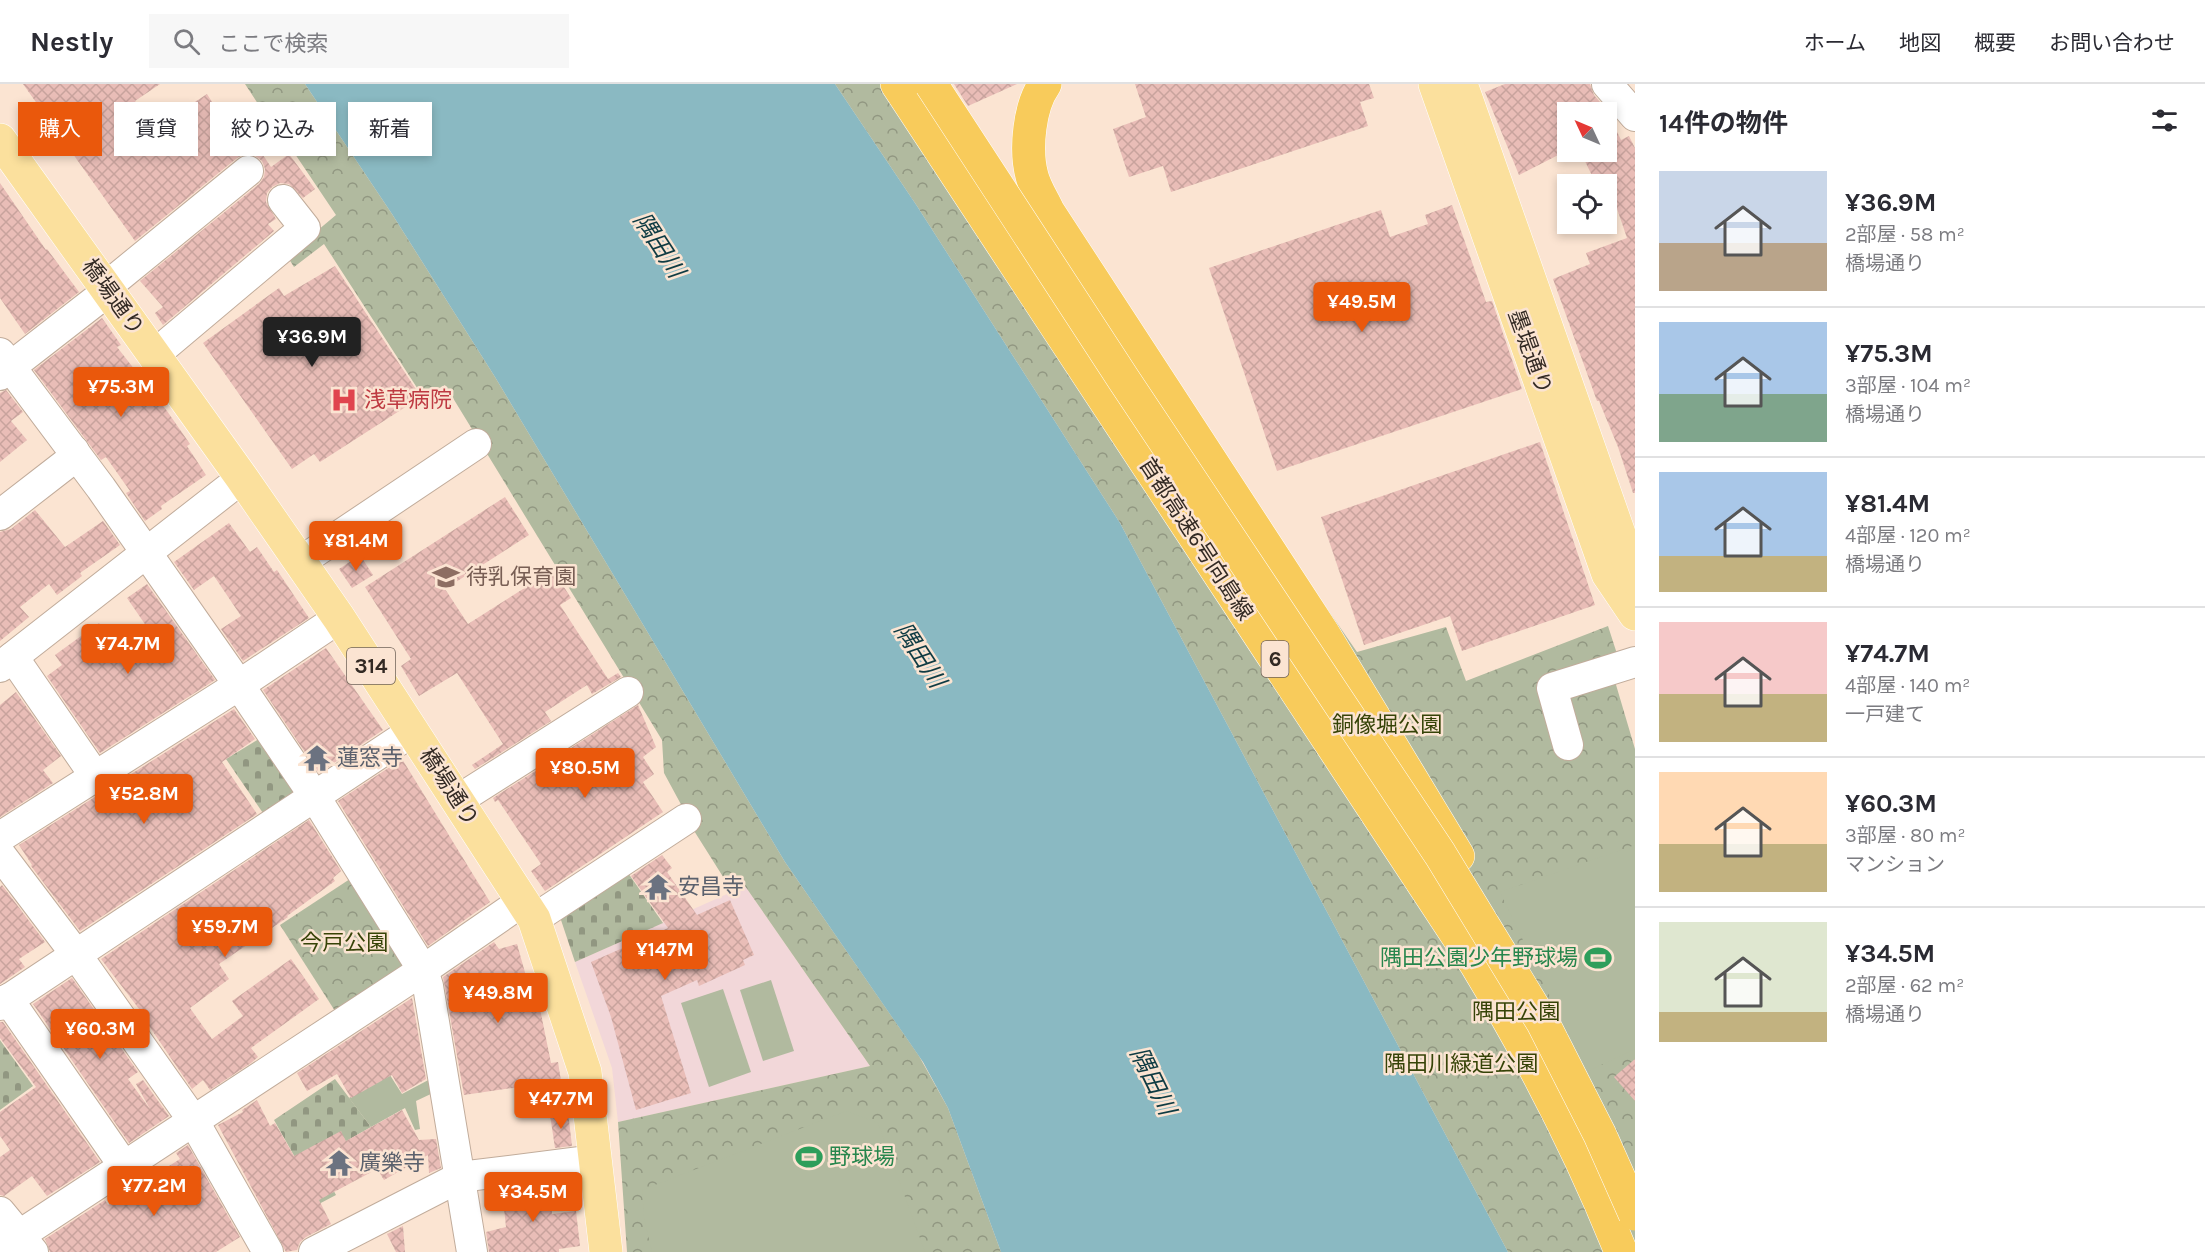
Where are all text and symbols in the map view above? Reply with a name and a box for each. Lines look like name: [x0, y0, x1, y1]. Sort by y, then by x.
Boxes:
search box: [149, 14, 569, 68]
text: Nestly: [30, 25, 113, 58]
icon: search: [170, 25, 203, 58]
text: ここで検索: [218, 31, 328, 57]
text: ホーム: [1804, 31, 1866, 55]
text: 地図: [1899, 31, 1941, 55]
text: 概要: [1974, 31, 2016, 55]
text: お問い合わせ: [2049, 31, 2175, 55]
chip: 購入: [18, 102, 102, 156]
chip: 賃貸: [114, 102, 198, 156]
chip: 絞り込み: [210, 102, 336, 156]
chip: 新着: [348, 102, 432, 156]
north arrow: [1557, 102, 1617, 162]
map controls: [1557, 102, 1617, 234]
icon: filters: [2148, 104, 2181, 137]
text: 14件の物件: [1659, 108, 1788, 139]
button: locate: [1557, 174, 1617, 234]
text: ¥36.9M: [1845, 187, 1936, 218]
icon: home: [1707, 195, 1779, 267]
water label: 隅田川: [628, 207, 692, 285]
text: 2部屋 · 58 m²: [1845, 223, 1965, 246]
text: 橋場通り: [1845, 252, 1925, 275]
street label: 橋場通り: [77, 254, 149, 340]
pin: ¥49.5M: [1313, 282, 1411, 333]
text: ¥49.5M: [1327, 290, 1397, 313]
street label: 墨堤通り: [1503, 306, 1557, 398]
pin: ¥36.9M: [263, 317, 361, 368]
text: ¥36.9M: [277, 325, 347, 348]
text: ¥75.3M: [1845, 338, 1933, 369]
icon: home: [1707, 346, 1779, 418]
pin: ¥75.3M: [72, 367, 170, 418]
text: 3部屋 · 104 m²: [1845, 374, 1971, 397]
text: ¥75.3M: [87, 375, 155, 398]
hospital icon: 浅草病院: [329, 385, 359, 415]
place label: 浅草病院: [364, 387, 452, 413]
text: 橋場通り: [1845, 403, 1925, 426]
street label: 首都高速6号向島線: [1134, 453, 1258, 625]
text: ¥81.4M: [1845, 488, 1930, 519]
icon: home: [1707, 496, 1779, 568]
pin: ¥81.4M: [307, 521, 405, 572]
text: 4部屋 · 120 m²: [1845, 524, 1971, 547]
text: ¥81.4M: [323, 529, 389, 552]
text: 橋場通り: [1845, 553, 1925, 576]
school or university icon: 待乳保育園: [431, 562, 461, 592]
place label: 待乳保育園: [466, 564, 576, 590]
water label: 隅田川: [889, 617, 953, 695]
pin: ¥74.7M: [79, 624, 177, 675]
text: ¥74.7M: [95, 632, 161, 655]
text: ¥74.7M: [1845, 638, 1930, 669]
road number: 6: [1262, 641, 1288, 677]
icon: home: [1707, 646, 1779, 718]
road number: 314: [347, 648, 395, 684]
text: 4部屋 · 140 m²: [1845, 674, 1970, 697]
text: 一戸建て: [1845, 703, 1925, 726]
park label: 銅像堀公園: [1332, 712, 1442, 738]
temple icon: 蓮窓寺: [302, 743, 332, 773]
street label: 橋場通り: [414, 743, 484, 831]
place label: 蓮窓寺: [337, 745, 403, 771]
pin: ¥80.5M: [536, 748, 634, 799]
text: ¥80.5M: [550, 756, 620, 779]
pin: ¥52.8M: [95, 774, 193, 825]
text: ¥52.8M: [109, 782, 179, 805]
text: ¥60.3M: [1845, 788, 1937, 819]
icon: home: [1707, 796, 1779, 868]
text: 3部屋 · 80 m²: [1845, 824, 1966, 847]
text: マンション: [1845, 853, 1945, 876]
temple icon: 安昌寺: [643, 872, 673, 902]
place label: 安昌寺: [678, 874, 744, 900]
pin: ¥59.7M: [176, 907, 274, 958]
text: ¥59.7M: [191, 915, 259, 938]
park label: 今戸公園: [300, 930, 388, 956]
pin: ¥147M: [623, 930, 707, 981]
text: ¥147M: [636, 938, 694, 961]
text: ¥34.5M: [1845, 938, 1935, 969]
sports icon: 隅田公園少年野球場: [1583, 943, 1613, 973]
place label: 隅田公園少年野球場: [1380, 945, 1578, 971]
icon: home: [1707, 946, 1779, 1018]
pin: ¥49.8M: [449, 973, 547, 1024]
text: 2部屋 · 62 m²: [1845, 974, 1964, 997]
text: ¥49.8M: [463, 981, 533, 1004]
park label: 隅田公園: [1472, 999, 1560, 1025]
text: 橋場通り: [1845, 1003, 1925, 1026]
pin: ¥60.3M: [51, 1009, 149, 1060]
text: ¥60.3M: [65, 1017, 135, 1040]
water label: 隅田川: [1125, 1043, 1183, 1122]
park label: 隅田川緑道公園: [1384, 1051, 1538, 1077]
pin: ¥47.7M: [512, 1079, 610, 1130]
text: ¥47.7M: [528, 1087, 594, 1110]
sports icon: 野球場: [794, 1142, 824, 1172]
place label: 野球場: [829, 1144, 895, 1170]
temple icon: 廣樂寺: [324, 1148, 354, 1178]
place label: 廣樂寺: [359, 1150, 425, 1176]
pin: ¥77.2M: [105, 1166, 203, 1217]
pin: ¥34.5M: [484, 1172, 582, 1223]
text: ¥77.2M: [121, 1174, 187, 1197]
text: ¥34.5M: [498, 1180, 568, 1203]

